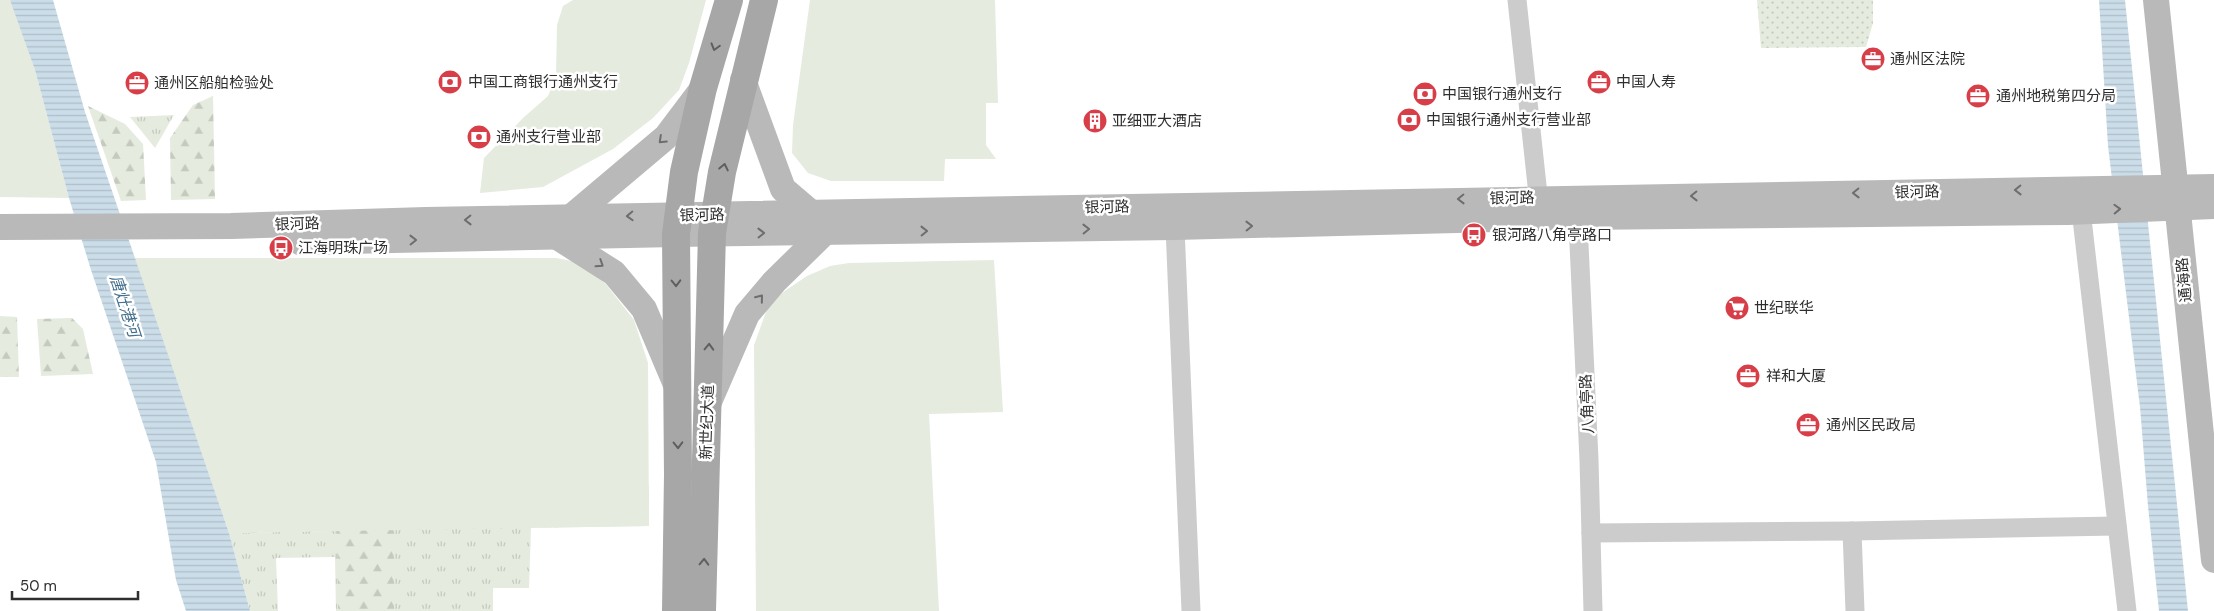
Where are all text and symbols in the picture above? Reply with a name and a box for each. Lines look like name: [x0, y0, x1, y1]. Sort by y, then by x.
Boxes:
one-way arrow: [711, 42, 721, 50]
office icon: 通州区法院: [1860, 46, 1886, 72]
place label: 通州区法院: [1890, 49, 1965, 69]
bank icon: 中国工商银行通州支行: [437, 69, 463, 95]
office icon: 中国人寿: [1586, 69, 1612, 95]
office icon: 通州区船舶检验处: [124, 70, 150, 96]
place label: 中国工商银行通州支行: [468, 72, 618, 92]
place label: 中国人寿: [1616, 72, 1676, 92]
place label: 通州区船舶检验处: [154, 73, 274, 93]
bank icon: 中国银行通州支行: [1412, 81, 1438, 107]
office icon: 通州地税第四分局: [1965, 83, 1991, 109]
place label: 中国银行通州支行: [1442, 84, 1562, 104]
place label: 通州地税第四分局: [1996, 86, 2116, 106]
bank icon: 中国银行通州支行营业部: [1396, 107, 1422, 133]
building icon: 亚细亚大酒店: [1082, 108, 1108, 134]
place label: 中国银行通州支行营业部: [1426, 110, 1591, 130]
place label: 亚细亚大酒店: [1112, 111, 1202, 131]
bank icon: 通州支行营业部: [466, 124, 492, 150]
place label: 通州支行营业部: [496, 127, 601, 147]
one-way arrow: [659, 134, 668, 143]
one-way arrow: [718, 162, 728, 171]
street label: 银河路: [1894, 182, 1940, 202]
one-way arrow: [2014, 185, 2022, 195]
street label: 银河路: [1489, 188, 1535, 208]
one-way arrow: [1852, 188, 1860, 198]
one-way arrow: [1689, 190, 1697, 201]
one-way arrow: [1457, 194, 1465, 205]
street label: 银河路: [1084, 197, 1130, 217]
one-way arrow: [2113, 204, 2121, 215]
street label: 银河路: [679, 205, 725, 225]
one-way arrow: [626, 211, 634, 222]
street label: 银河路: [274, 213, 320, 235]
one-way arrow: [464, 214, 472, 225]
one-way arrow: [1245, 220, 1253, 231]
bus stop icon: 银河路八角亭路口: [1461, 222, 1487, 248]
one-way arrow: [1082, 223, 1090, 234]
one-way arrow: [920, 225, 928, 236]
place label: 银河路八角亭路口: [1492, 225, 1612, 245]
one-way arrow: [758, 228, 765, 238]
bus stop icon: 江海明珠广场: [268, 235, 294, 261]
one-way arrow: [410, 235, 417, 245]
place label: 江海明珠广场: [298, 238, 388, 258]
street label: 通海路: [2172, 257, 2196, 303]
one-way arrow: [594, 258, 603, 268]
water label: 唐灶港河: [105, 272, 146, 343]
one-way arrow: [671, 279, 681, 287]
one-way arrow: [754, 295, 763, 304]
supermarket icon: 世纪联华: [1724, 295, 1750, 321]
place label: 世纪联华: [1754, 298, 1814, 318]
one-way arrow: [704, 343, 714, 351]
office icon: 祥和大厦: [1735, 363, 1761, 389]
place label: 祥和大厦: [1766, 366, 1826, 386]
street label: 八角亭路: [1575, 374, 1599, 434]
street label: 新世纪大道: [696, 384, 718, 460]
office icon: 通州区民政局: [1795, 412, 1821, 438]
place label: 通州区民政局: [1826, 415, 1916, 435]
one-way arrow: [673, 442, 683, 449]
one-way arrow: [698, 558, 709, 566]
scale bar: [12, 568, 139, 600]
text: 50 m: [20, 576, 57, 596]

